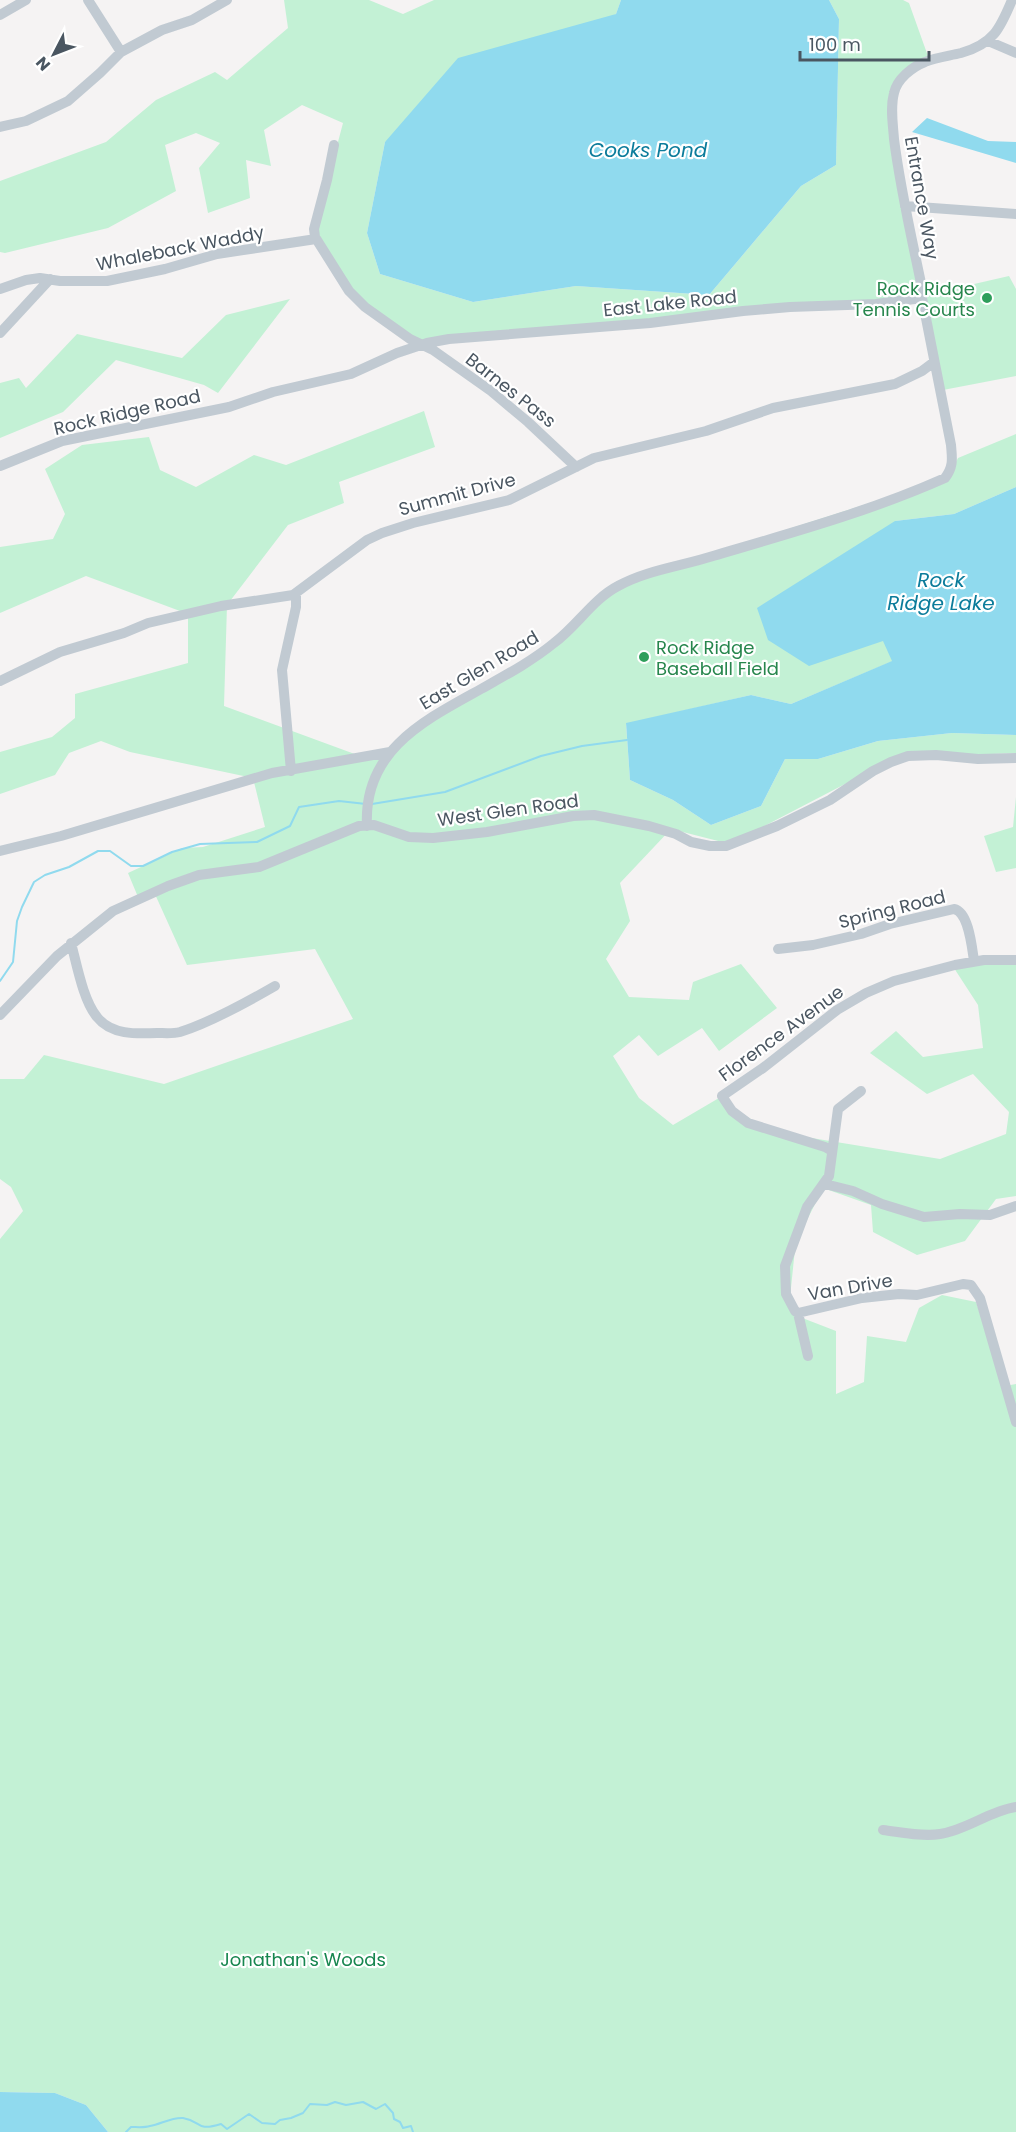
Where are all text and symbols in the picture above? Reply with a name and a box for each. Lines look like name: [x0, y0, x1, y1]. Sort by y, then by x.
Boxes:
north arrow: [24, 24, 84, 84]
scale bar: [800, 24, 929, 62]
text: 100 m: [809, 32, 861, 57]
text: N: [31, 52, 56, 76]
street label: Entrance Way: [899, 135, 945, 261]
water label: Cooks Pond: [589, 136, 708, 164]
street label: Whaleback Waddy: [94, 219, 266, 277]
place label: Rock Ridge Tennis Courts: [853, 276, 975, 322]
street label: East Lake Road: [602, 284, 738, 322]
marker: Rock Ridge Tennis Courts: [980, 291, 994, 305]
street label: Barnes Pass: [461, 347, 561, 433]
street label: Rock Ridge Road: [51, 383, 203, 441]
street label: Summit Drive: [396, 466, 518, 522]
water label: Rock Ridge Lake: [887, 566, 995, 617]
street label: East Glen Road: [415, 625, 543, 715]
place label: Rock Ridge Baseball Field: [656, 635, 779, 681]
marker: Rock Ridge Baseball Field: [637, 650, 651, 664]
street label: West Glen Road: [436, 788, 580, 832]
street label: Spring Road: [836, 884, 948, 934]
street label: Florence Avenue: [713, 979, 849, 1087]
street label: Van Drive: [806, 1267, 894, 1307]
park label: Jonathan's Woods: [220, 1947, 386, 1972]

